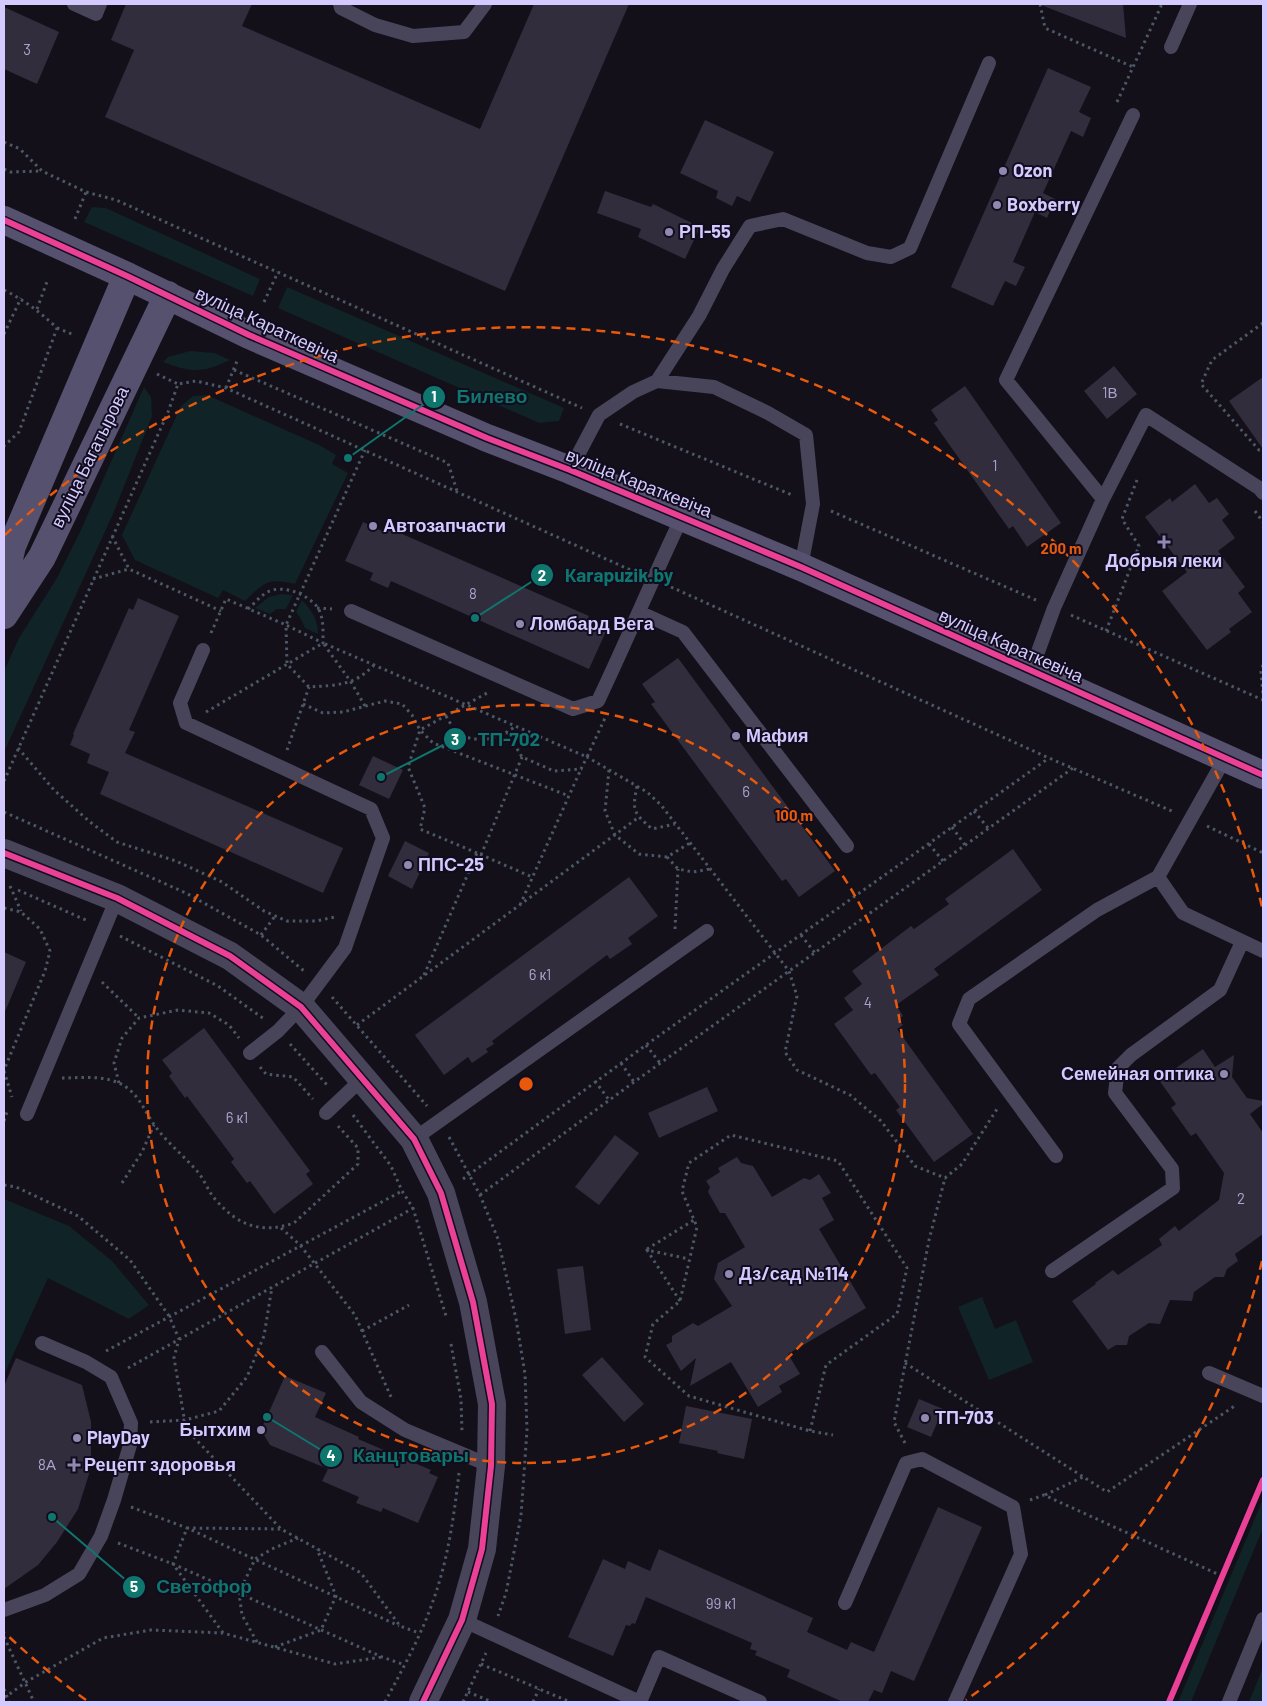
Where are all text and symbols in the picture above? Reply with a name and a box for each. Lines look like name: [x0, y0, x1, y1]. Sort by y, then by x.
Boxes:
house number: 3: [23, 40, 31, 58]
place label: Ozon: [1013, 159, 1052, 181]
marker: Ozon: [997, 165, 1009, 177]
place label: Boxberry: [1007, 193, 1080, 215]
marker: Boxberry: [991, 199, 1003, 211]
place label: РП-55: [679, 220, 731, 242]
marker: РП-55: [663, 226, 675, 238]
street label: вуліца Караткевіча: [192, 281, 343, 367]
callout: Билево: [421, 380, 537, 414]
street label: вуліца Багатырова: [45, 381, 133, 531]
house number: 1В: [1102, 383, 1118, 401]
text: Билево: [457, 384, 527, 407]
text: 1: [431, 387, 437, 405]
street label: вуліца Караткевіча: [563, 443, 717, 522]
house number: 1: [992, 456, 998, 474]
place label: Автозапчасти: [383, 514, 506, 536]
marker: Автозапчасти: [367, 520, 379, 532]
marker: Добрыя леки: [1158, 536, 1170, 548]
text: 200 m: [1040, 539, 1082, 557]
place label: Добрыя леки: [1106, 549, 1222, 571]
callout: Кarapuzik.by: [530, 558, 683, 592]
text: Кarapuzik.by: [565, 563, 674, 586]
text: 2: [538, 566, 546, 584]
house number: 8: [469, 584, 477, 602]
street label: вуліца Караткевіча: [936, 603, 1088, 687]
place label: Ломбард Вега: [530, 612, 655, 634]
marker: Ломбард Вега: [514, 618, 526, 630]
callout: ТП-702: [443, 722, 550, 756]
place label: Мафия: [746, 724, 809, 746]
text: ТП-702: [478, 727, 540, 750]
text: 3: [451, 730, 459, 748]
marker: Мафия: [730, 730, 742, 742]
house number: 6: [742, 782, 750, 800]
text: 100 m: [775, 806, 813, 824]
place label: ППС-25: [418, 853, 484, 875]
marker: ППС-25: [402, 859, 414, 871]
house number: 6 к1: [529, 965, 551, 983]
house number: 4: [864, 993, 872, 1011]
place label: Семейная оптика: [1061, 1062, 1215, 1084]
marker: Семейная оптика: [1218, 1068, 1230, 1080]
centre of rings: [517, 1075, 535, 1093]
house number: 6 к1: [226, 1108, 248, 1126]
house number: 2: [1237, 1189, 1245, 1207]
place label: Дз/сад №114: [739, 1262, 849, 1284]
marker: Дз/сад №114: [723, 1268, 735, 1280]
place label: ТП-703: [935, 1406, 994, 1428]
marker: ТП-703: [919, 1412, 931, 1424]
place label: Бытхим: [179, 1418, 251, 1440]
marker: Бытхим: [255, 1424, 267, 1436]
place label: PlayDay: [87, 1426, 150, 1448]
marker: PlayDay: [71, 1432, 83, 1444]
callout: Канцтовары: [318, 1439, 479, 1473]
text: Канцтовары: [353, 1443, 469, 1466]
text: 4: [326, 1446, 336, 1464]
place label: Рецепт здоровья: [84, 1453, 236, 1475]
house number: 8А: [38, 1455, 56, 1473]
marker: Рецепт здоровья: [68, 1459, 80, 1471]
callout: Светофор: [121, 1570, 262, 1604]
text: Светофор: [156, 1574, 252, 1597]
text: 5: [130, 1577, 138, 1595]
house number: 99 к1: [706, 1594, 736, 1612]

